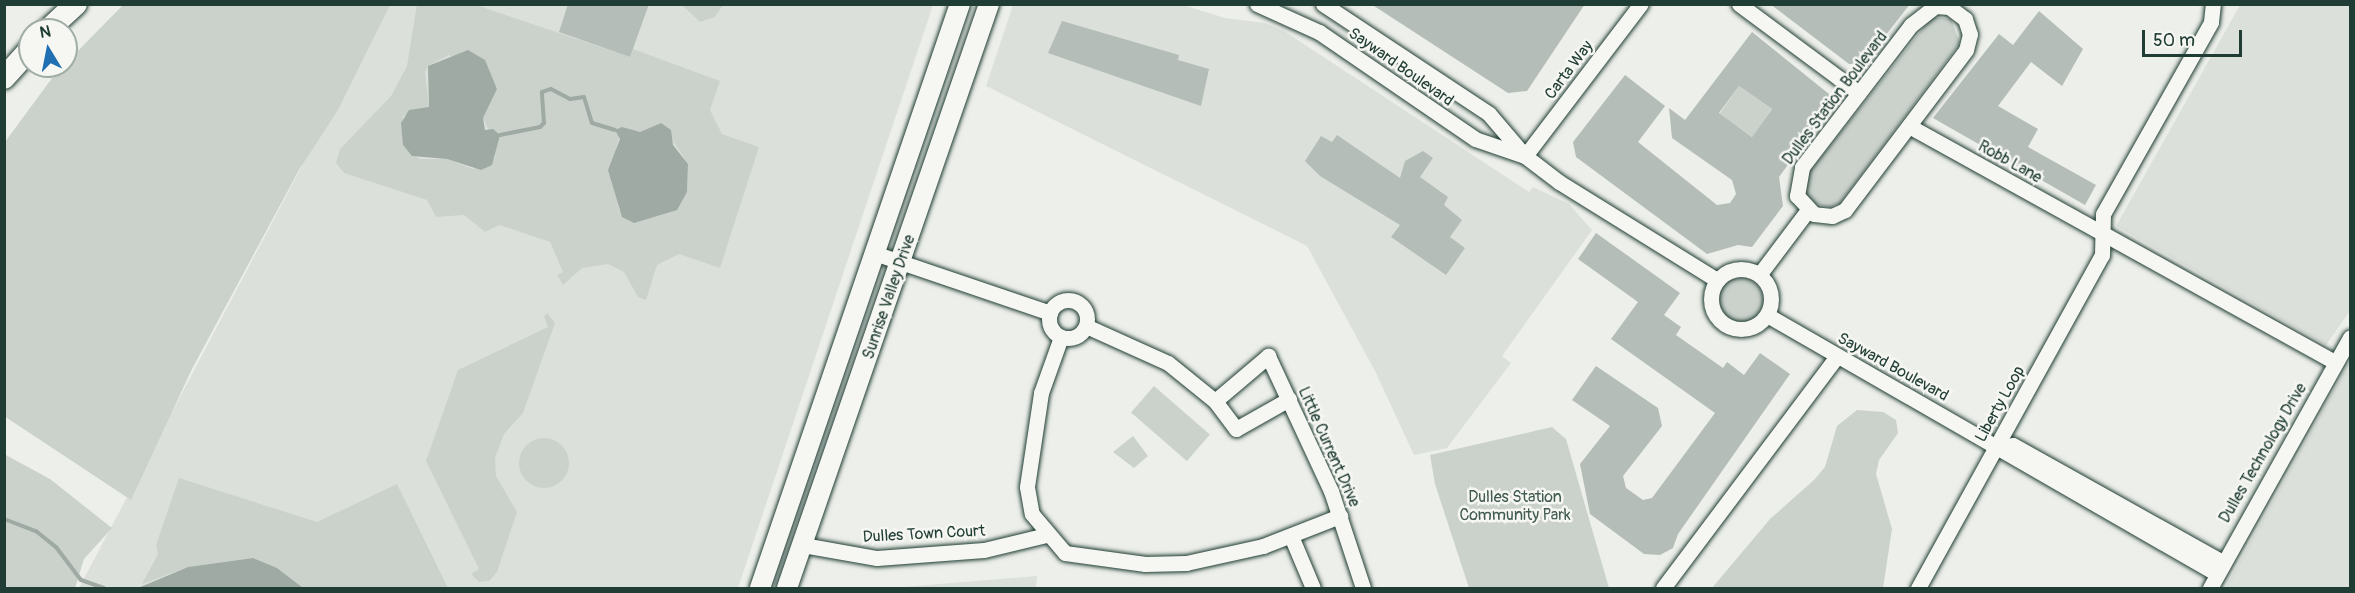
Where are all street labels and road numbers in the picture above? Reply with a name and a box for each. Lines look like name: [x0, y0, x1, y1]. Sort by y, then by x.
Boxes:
street label: Sayward Boulevard: [1345, 24, 1457, 110]
street label: Dulles Station Boulevard: [1779, 27, 1891, 169]
street label: Carta Way: [1541, 37, 1597, 103]
street label: Robb Lane: [1975, 137, 2045, 187]
street label: Sunrise Valley Drive: [859, 232, 919, 362]
street label: Sayward Boulevard: [1834, 329, 1952, 405]
street label: Liberty Loop: [1971, 363, 2029, 445]
street label: Dulles Technology Drive: [2215, 380, 2311, 526]
street label: Little Current Drive: [1294, 384, 1364, 510]
street label: Dulles Town Court: [862, 521, 986, 547]

